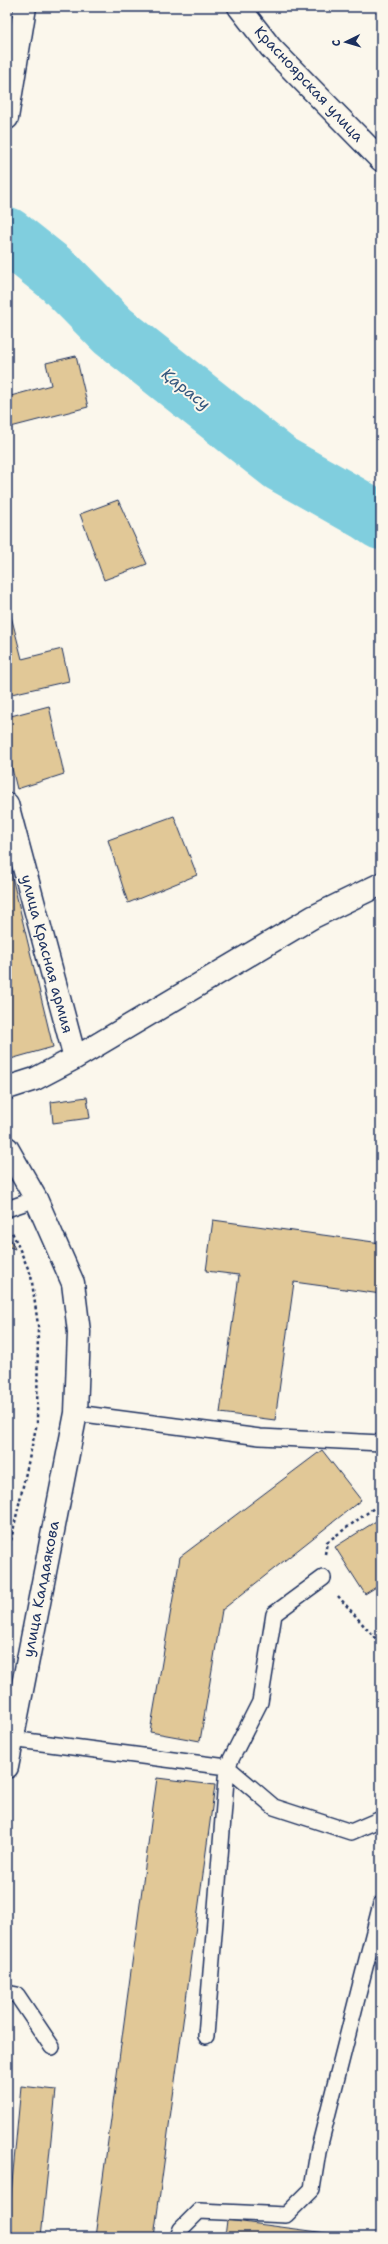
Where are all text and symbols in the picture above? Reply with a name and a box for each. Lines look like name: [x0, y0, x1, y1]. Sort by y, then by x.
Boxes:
street label: Красноярская улица: [250, 22, 369, 147]
north arrow: [326, 22, 366, 62]
text: С: [329, 39, 344, 47]
water label: Қарасу: [157, 363, 215, 415]
street label: улица Красная армия: [16, 872, 78, 1036]
street label: улица Калдаякова: [18, 1518, 64, 1659]

